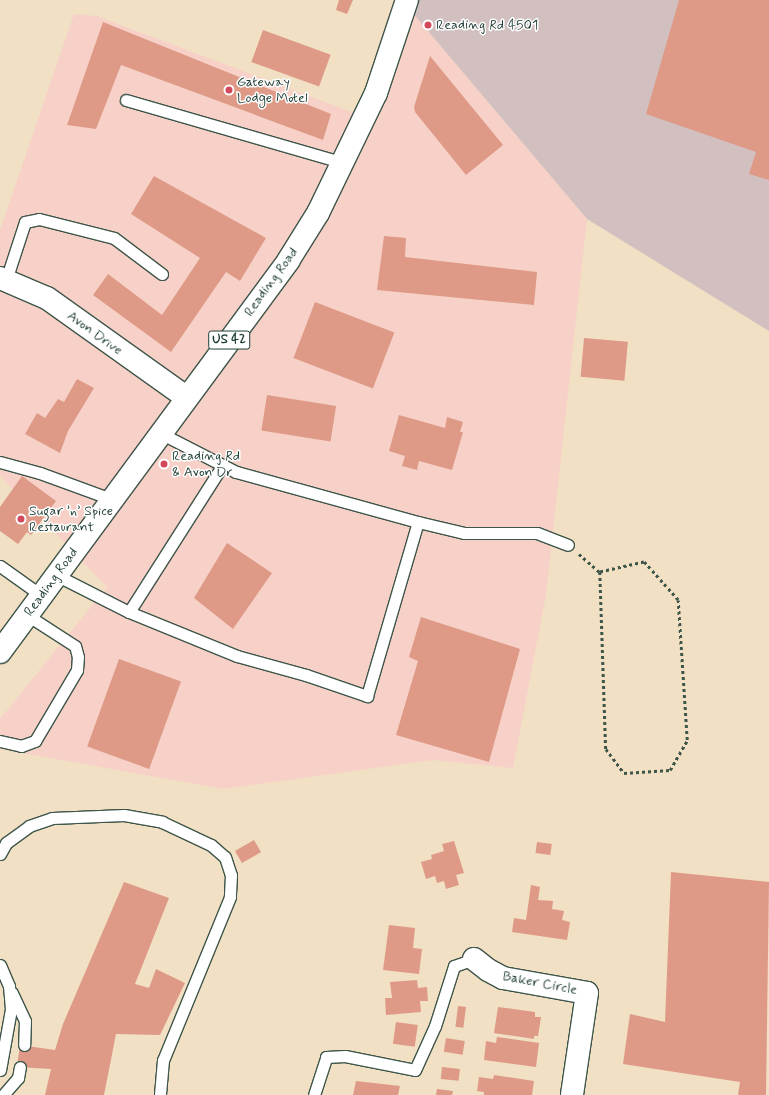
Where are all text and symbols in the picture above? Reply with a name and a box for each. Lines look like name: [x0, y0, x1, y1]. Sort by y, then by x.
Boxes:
place label: Reading Rd 4501: [436, 17, 538, 33]
marker: Reading Rd 4501: [423, 20, 433, 30]
place label: Gateway Lodge Motel: [237, 74, 308, 106]
marker: Gateway Lodge Motel: [224, 85, 234, 95]
street label: Reading Road: [240, 244, 302, 320]
street label: Avon Drive: [64, 308, 126, 358]
road number: US 42: [208, 329, 250, 351]
place label: Reading Rd & Avon Dr: [172, 448, 240, 480]
marker: Reading Rd & Avon Dr: [159, 459, 169, 469]
place label: Sugar ’n’ Spice Restaurant: [29, 503, 113, 536]
marker: Sugar ’n’ Spice Restaurant: [16, 514, 26, 524]
street label: Reading Road: [20, 544, 82, 620]
street label: Baker Circle: [501, 968, 579, 998]

